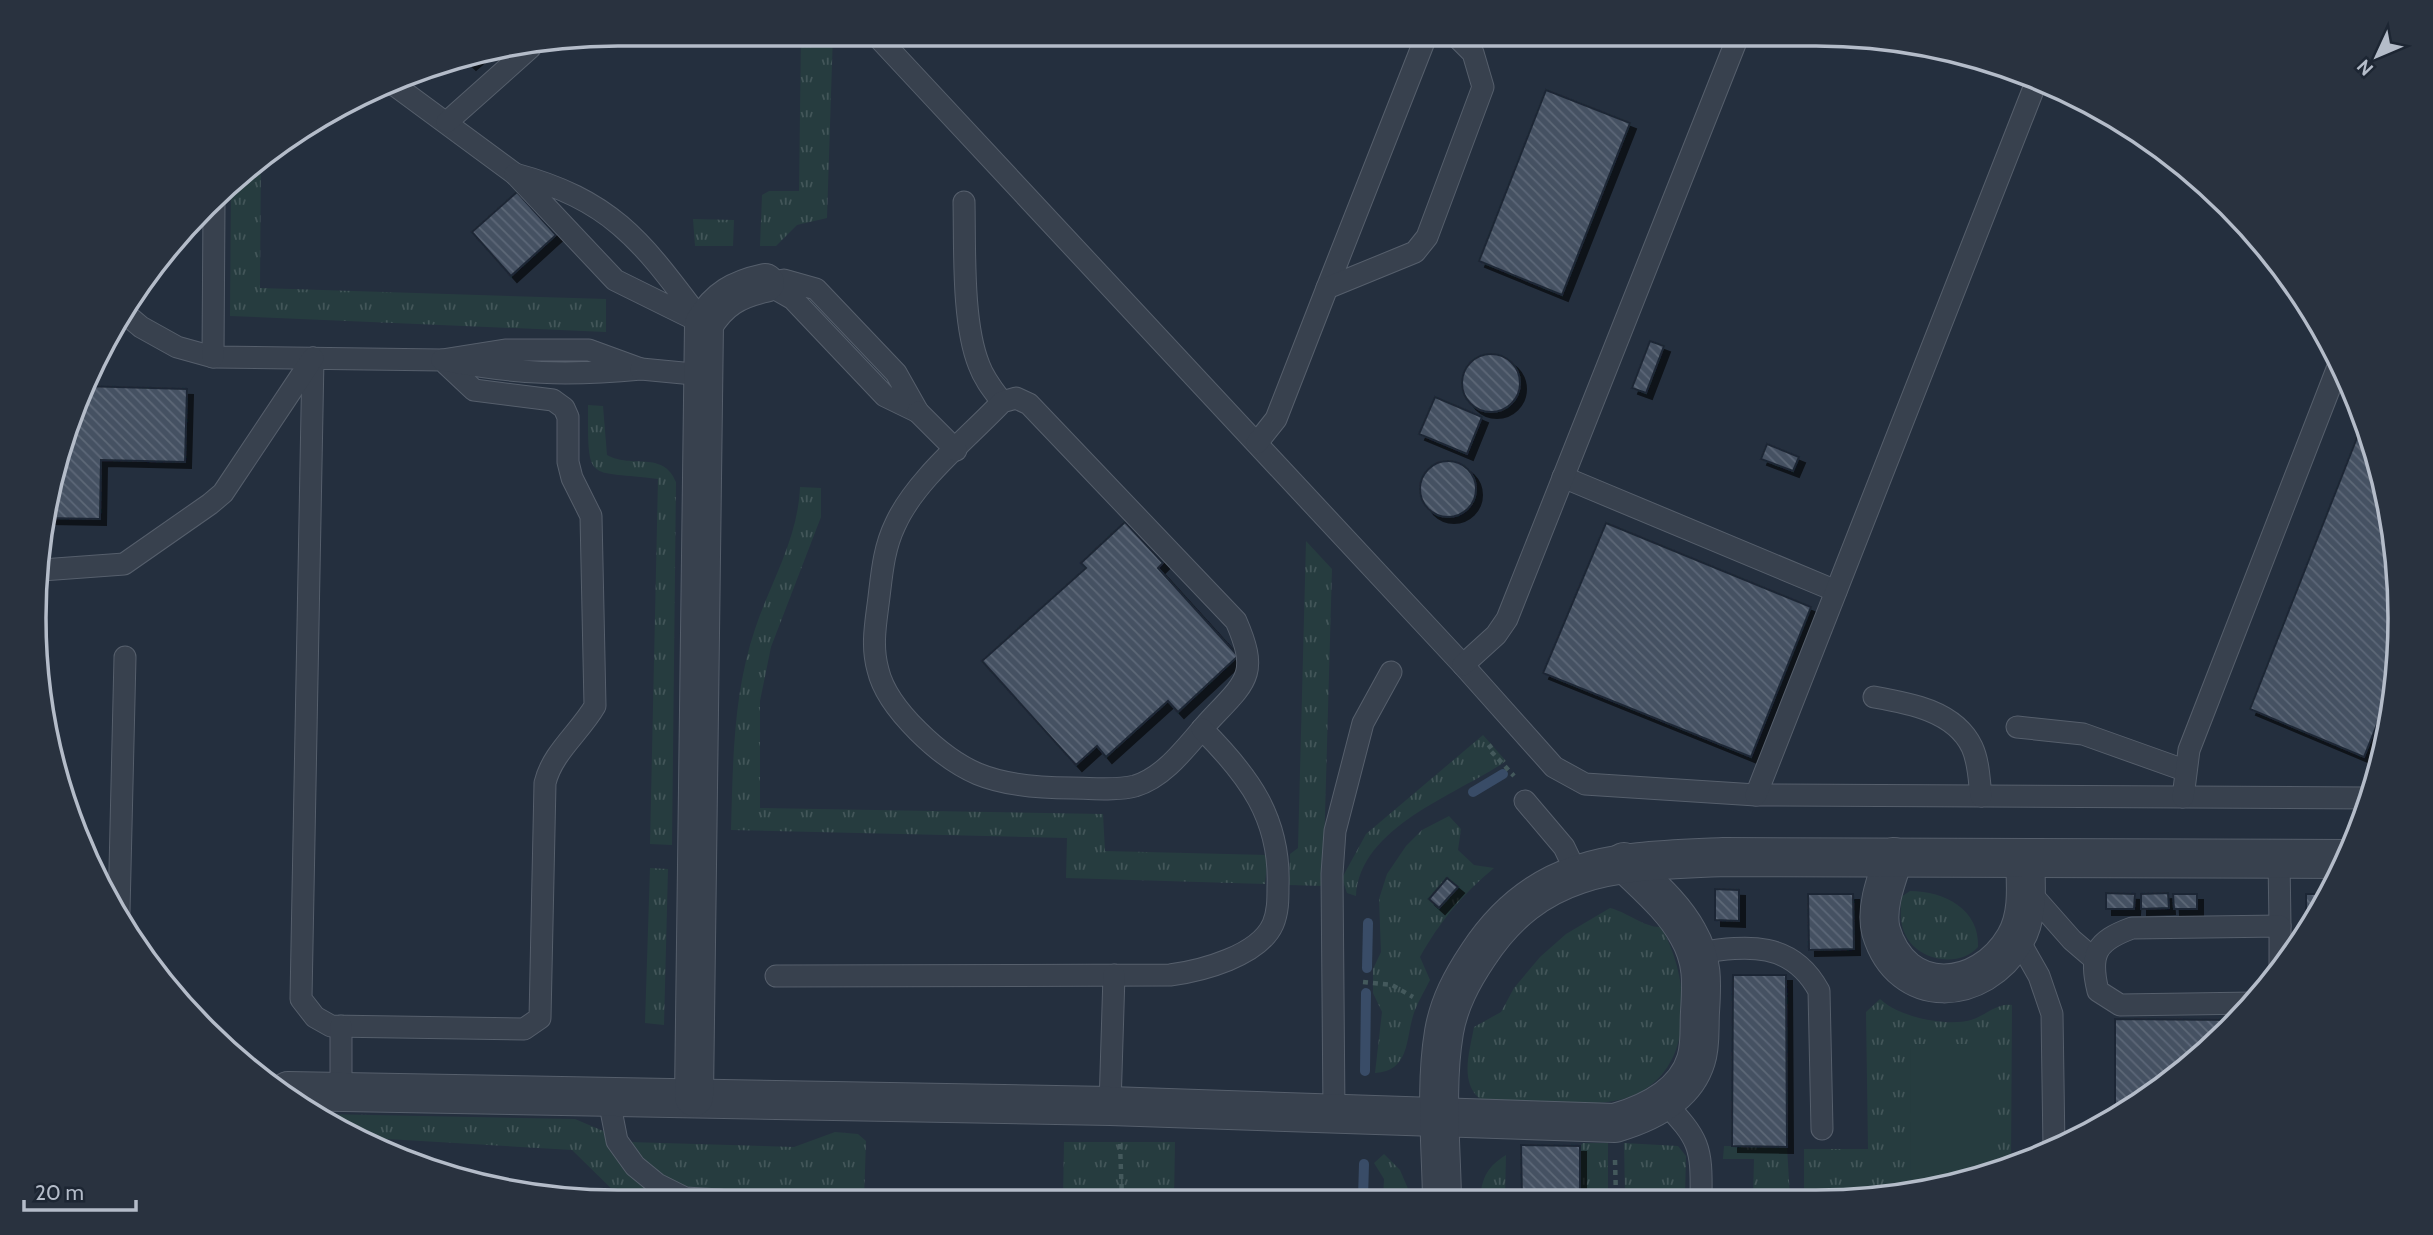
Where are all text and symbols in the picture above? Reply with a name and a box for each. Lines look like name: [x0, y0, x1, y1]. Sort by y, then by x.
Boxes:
north arrow: [2342, 21, 2412, 91]
text: N: [2352, 55, 2378, 80]
scale bar: [24, 1168, 136, 1212]
text: 20 m: [35, 1180, 84, 1205]

